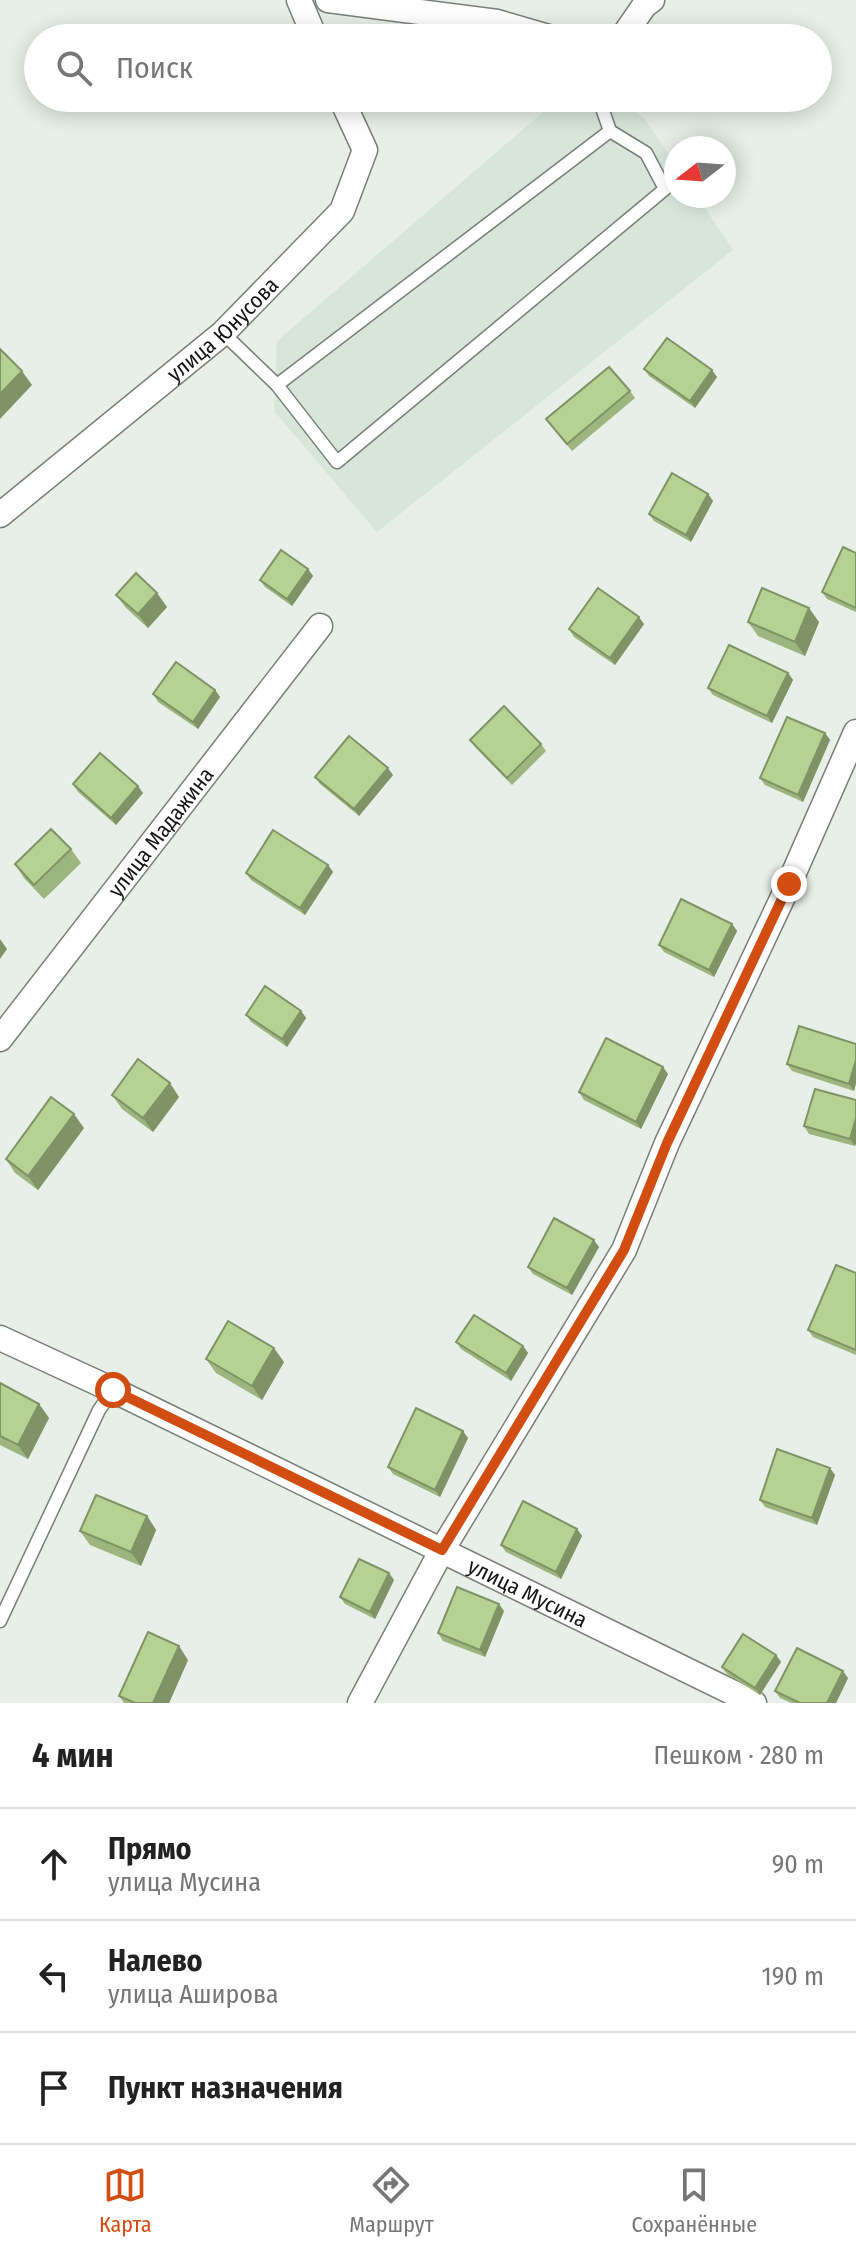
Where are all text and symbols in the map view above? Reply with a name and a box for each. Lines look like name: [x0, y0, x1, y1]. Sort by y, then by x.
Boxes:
search box: [24, 24, 832, 112]
icon: search: [52, 46, 96, 90]
text: Поиск: [116, 50, 193, 86]
north arrow: [664, 136, 736, 208]
street label: улица Юнусова: [161, 272, 284, 387]
street label: улица Мадажина: [102, 762, 220, 903]
route end: [771, 866, 807, 902]
route start: [95, 1372, 131, 1408]
street label: улица Мусина: [463, 1552, 592, 1634]
text: 4 мин: [32, 1735, 114, 1776]
text: Пешком · 280 m: [654, 1740, 824, 1771]
text: Прямо: [108, 1831, 192, 1867]
icon: ahead: [32, 1842, 76, 1886]
text: 90 m: [772, 1849, 824, 1880]
text: улица Мусина: [108, 1867, 261, 1898]
text: Налево: [108, 1943, 203, 1979]
icon: left: [32, 1954, 76, 1998]
text: 190 m: [762, 1961, 824, 1992]
text: улица Аширова: [108, 1979, 279, 2010]
icon: arrive: [32, 2066, 76, 2110]
text: Пункт назначения: [108, 2070, 343, 2106]
tab: Карта: [99, 2163, 151, 2238]
tab: Маршрут: [349, 2163, 434, 2238]
tab: Сохранённые: [631, 2163, 757, 2238]

